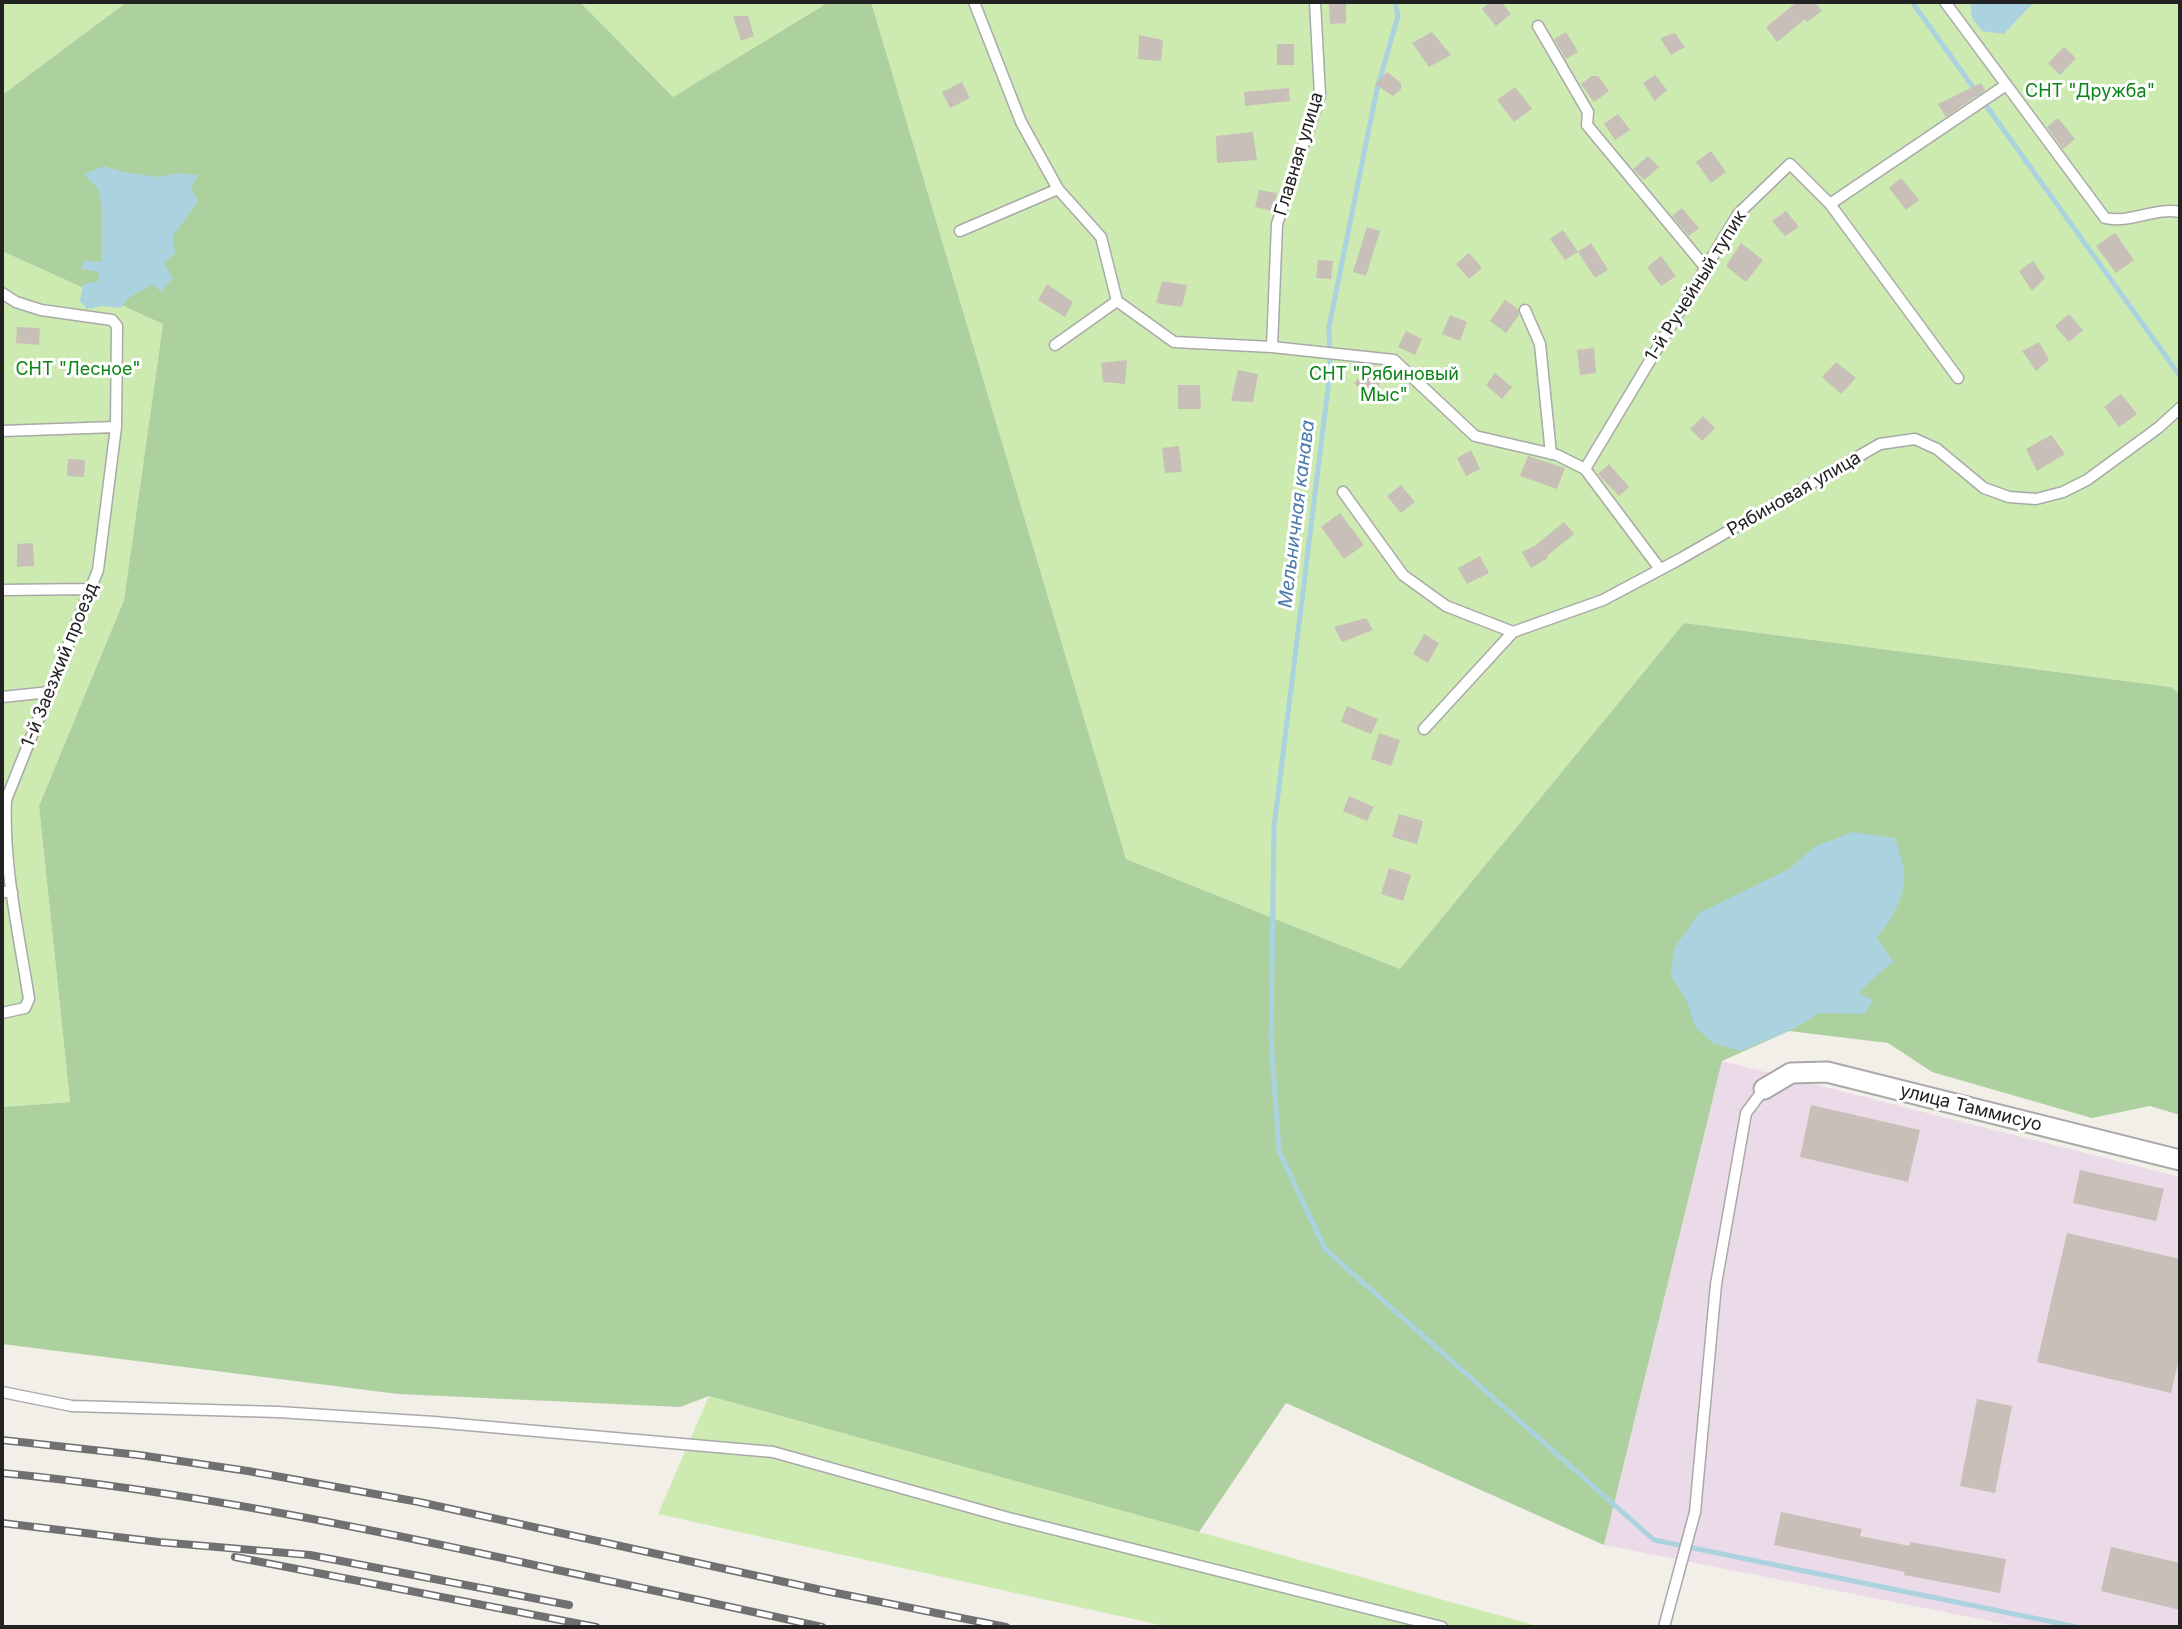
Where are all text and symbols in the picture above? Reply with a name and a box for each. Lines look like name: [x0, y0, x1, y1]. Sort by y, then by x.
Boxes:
park label: СНТ "Дружба": [2025, 81, 2155, 103]
street label: Главная улица: [1270, 90, 1328, 218]
street label: 1-й Ручейный тупик: [1641, 207, 1751, 365]
park label: СНТ "Лесное": [15, 359, 141, 381]
park label: СНТ "Рябиновый Мыс": [1309, 364, 1459, 406]
water label: Мельничная канава: [1274, 419, 1320, 609]
street label: Рябиновая улица: [1723, 447, 1865, 541]
street label: 1-й Заезжий проезд: [17, 579, 103, 751]
street label: улица Таммисуо: [1898, 1080, 2044, 1136]

